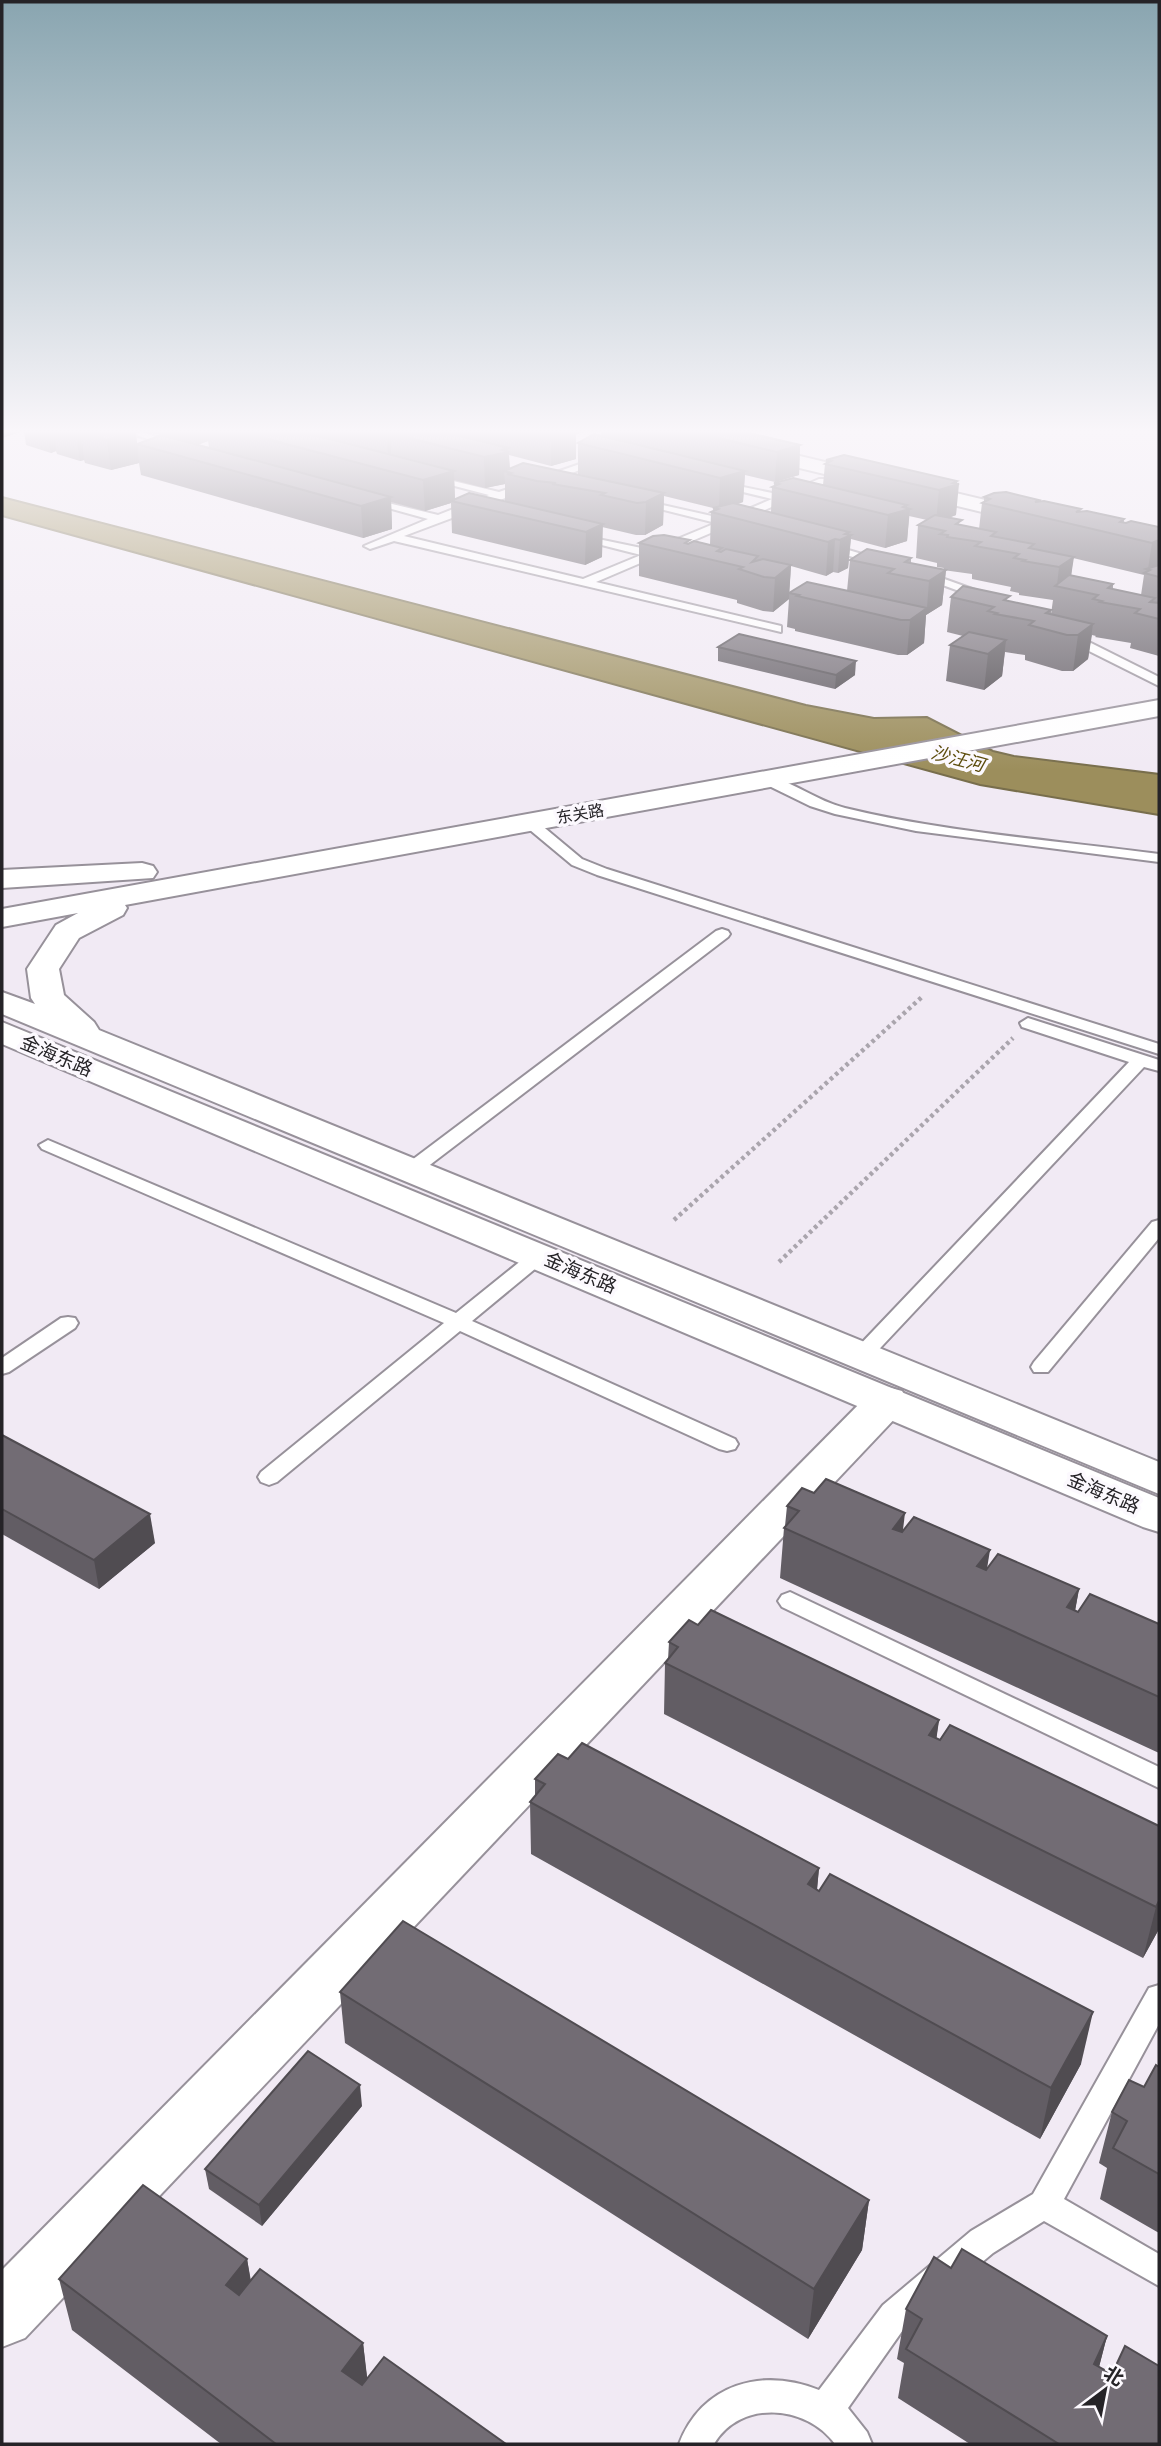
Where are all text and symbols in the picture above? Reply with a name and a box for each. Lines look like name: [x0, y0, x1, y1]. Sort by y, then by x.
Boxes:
water label: 沙汪河: [929, 740, 990, 776]
street label: 东关路: [555, 799, 605, 827]
street label: 金海东路: [18, 1030, 96, 1080]
street label: 金海东路: [542, 1247, 620, 1297]
street label: 金海东路: [1065, 1467, 1143, 1517]
north arrow: [1070, 2355, 1140, 2425]
text: 北: [1100, 2360, 1128, 2390]

